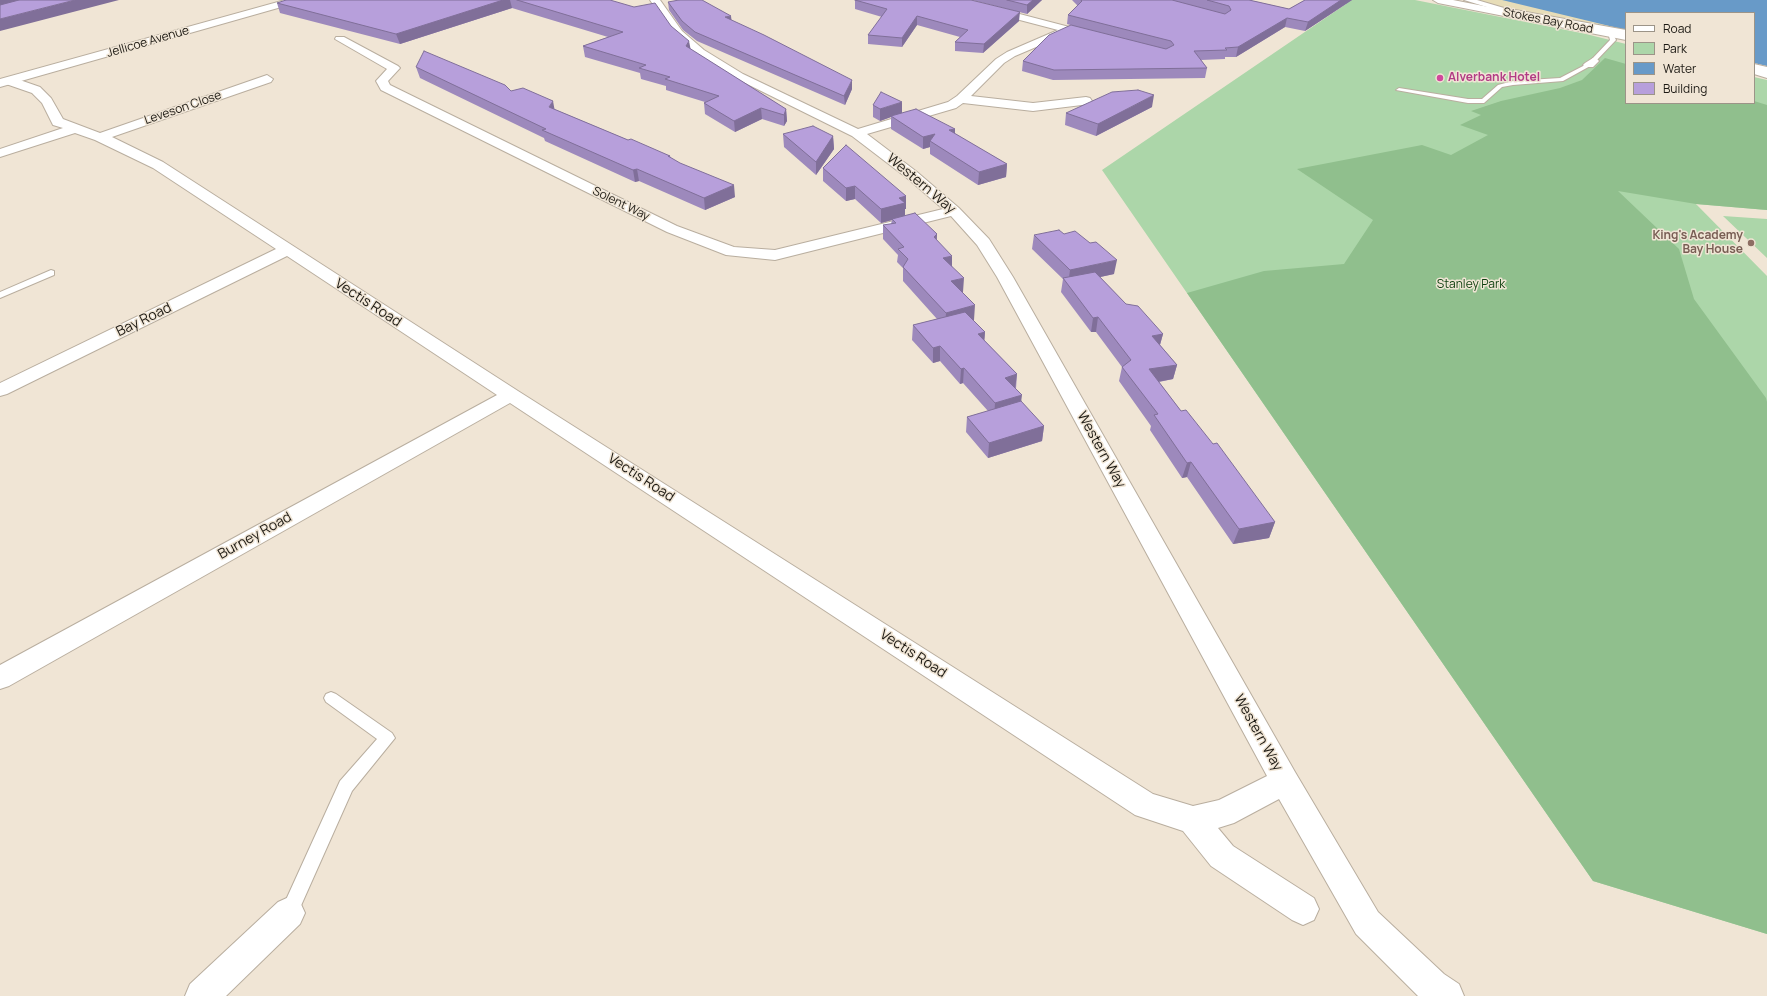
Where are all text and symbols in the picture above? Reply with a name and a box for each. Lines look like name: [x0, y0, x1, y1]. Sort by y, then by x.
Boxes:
street label: Stokes Bay Road: [1502, 5, 1594, 37]
legend: [1625, 12, 1755, 104]
text: Road: [1663, 20, 1691, 37]
street label: Jellicoe Avenue: [105, 23, 191, 61]
text: Park: [1663, 40, 1687, 57]
text: Water: [1663, 60, 1696, 77]
place label: Alverbank Hotel: [1448, 71, 1540, 85]
marker: Alverbank Hotel: [1435, 73, 1445, 83]
text: Building: [1663, 80, 1707, 97]
street label: Leveson Close: [143, 88, 223, 128]
street label: Western Way: [883, 150, 959, 218]
street label: Solent Way: [590, 184, 652, 224]
place label: King's Academy Bay House: [1652, 229, 1743, 257]
marker: King's Academy Bay House: [1746, 238, 1756, 248]
street label: Vectis Road: [332, 275, 404, 331]
park label: Stanley Park: [1437, 278, 1505, 292]
street label: Bay Road: [114, 299, 174, 341]
street label: Western Way: [1073, 409, 1129, 491]
street label: Vectis Road: [605, 450, 677, 506]
street label: Burney Road: [215, 509, 295, 563]
street label: Vectis Road: [877, 626, 949, 682]
street label: Western Way: [1230, 692, 1286, 774]

